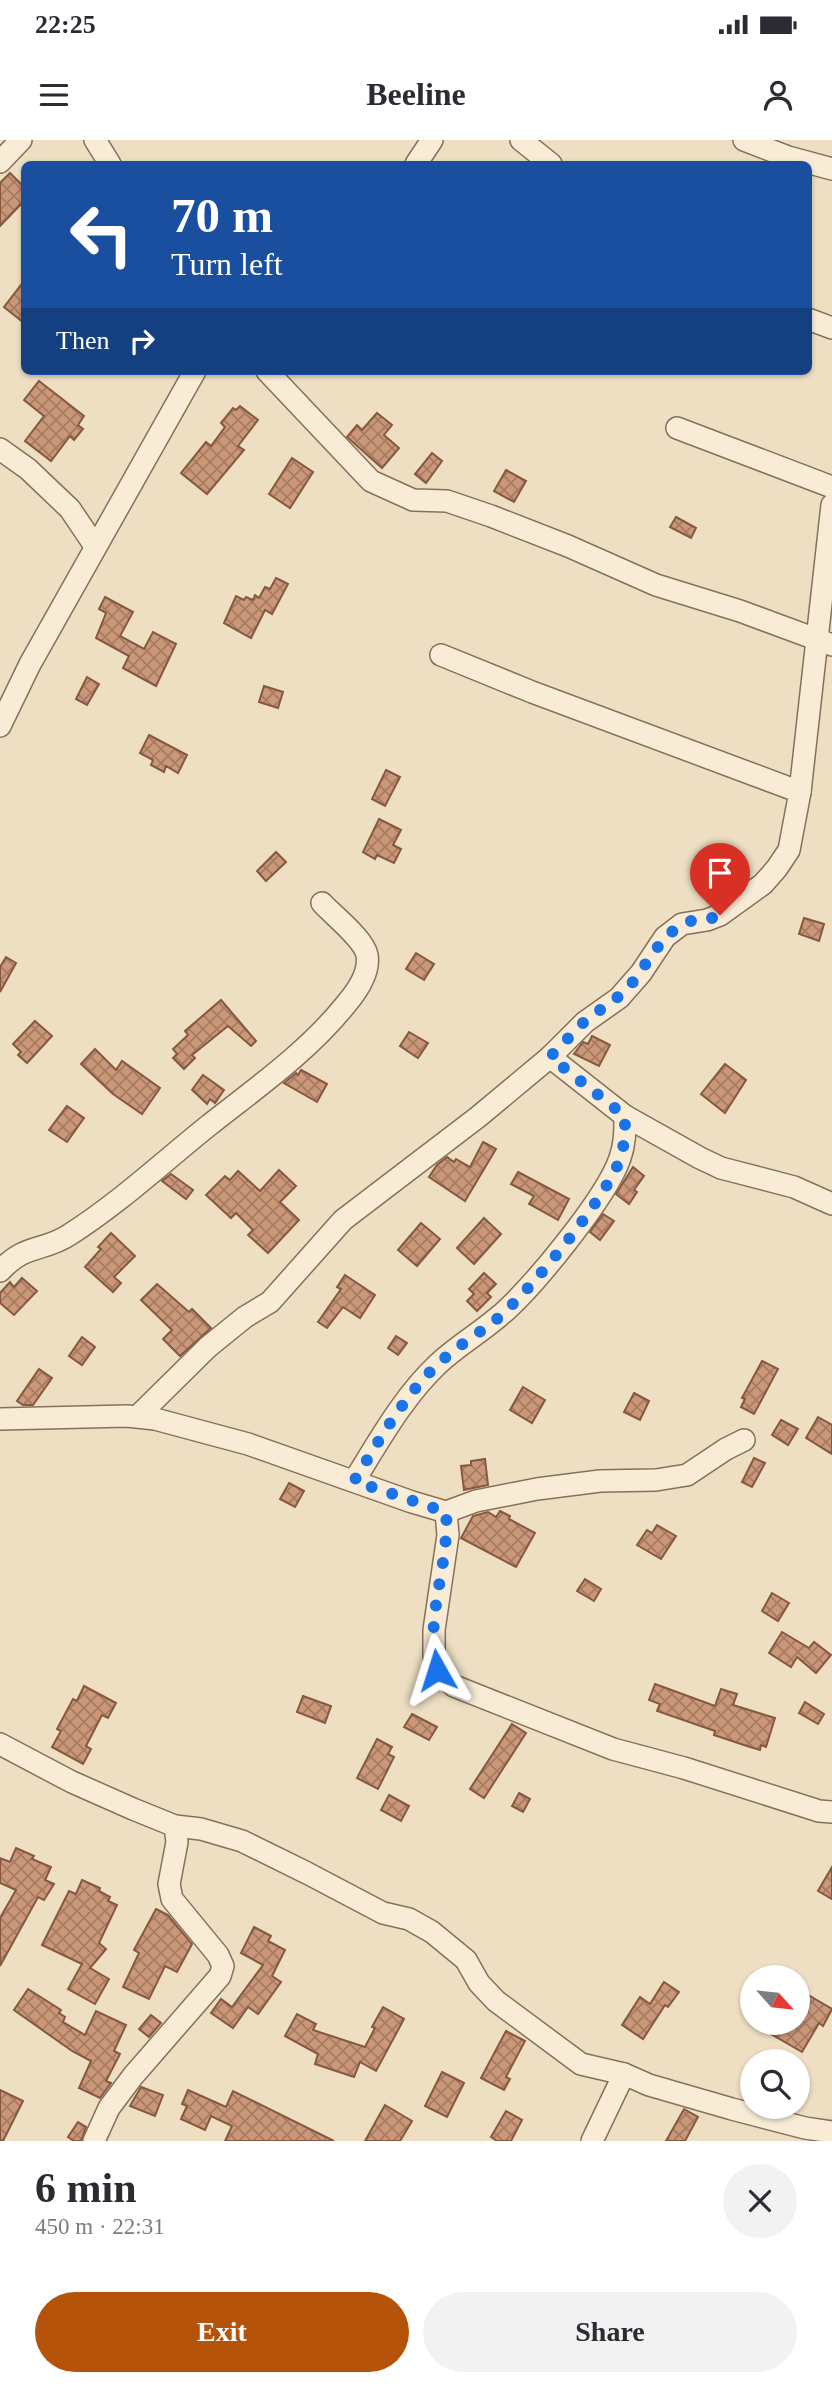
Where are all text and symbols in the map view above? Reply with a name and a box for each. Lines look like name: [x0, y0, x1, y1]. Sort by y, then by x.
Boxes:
text: 22:25: [35, 10, 96, 39]
icon: menu: [35, 76, 73, 114]
text: Beeline: [366, 76, 466, 112]
icon: person: [759, 76, 797, 114]
text: 70 m: [171, 188, 273, 243]
icon: left: [56, 189, 147, 280]
text: Turn left: [171, 246, 283, 282]
icon: right: [123, 322, 161, 360]
text: Then: [56, 326, 109, 355]
pin: [690, 843, 750, 915]
icon: arrive: [701, 854, 739, 892]
position arrow: [400, 1633, 474, 1707]
north arrow: [740, 1965, 810, 2035]
map controls: [740, 1965, 810, 2119]
button: search: [740, 2049, 810, 2119]
button: close: [723, 2164, 797, 2238]
text: 6 min: [35, 2165, 137, 2211]
text: 450 m · 22:31: [35, 2214, 165, 2239]
button: Exit: [35, 2292, 409, 2372]
button: Share: [423, 2292, 797, 2372]

